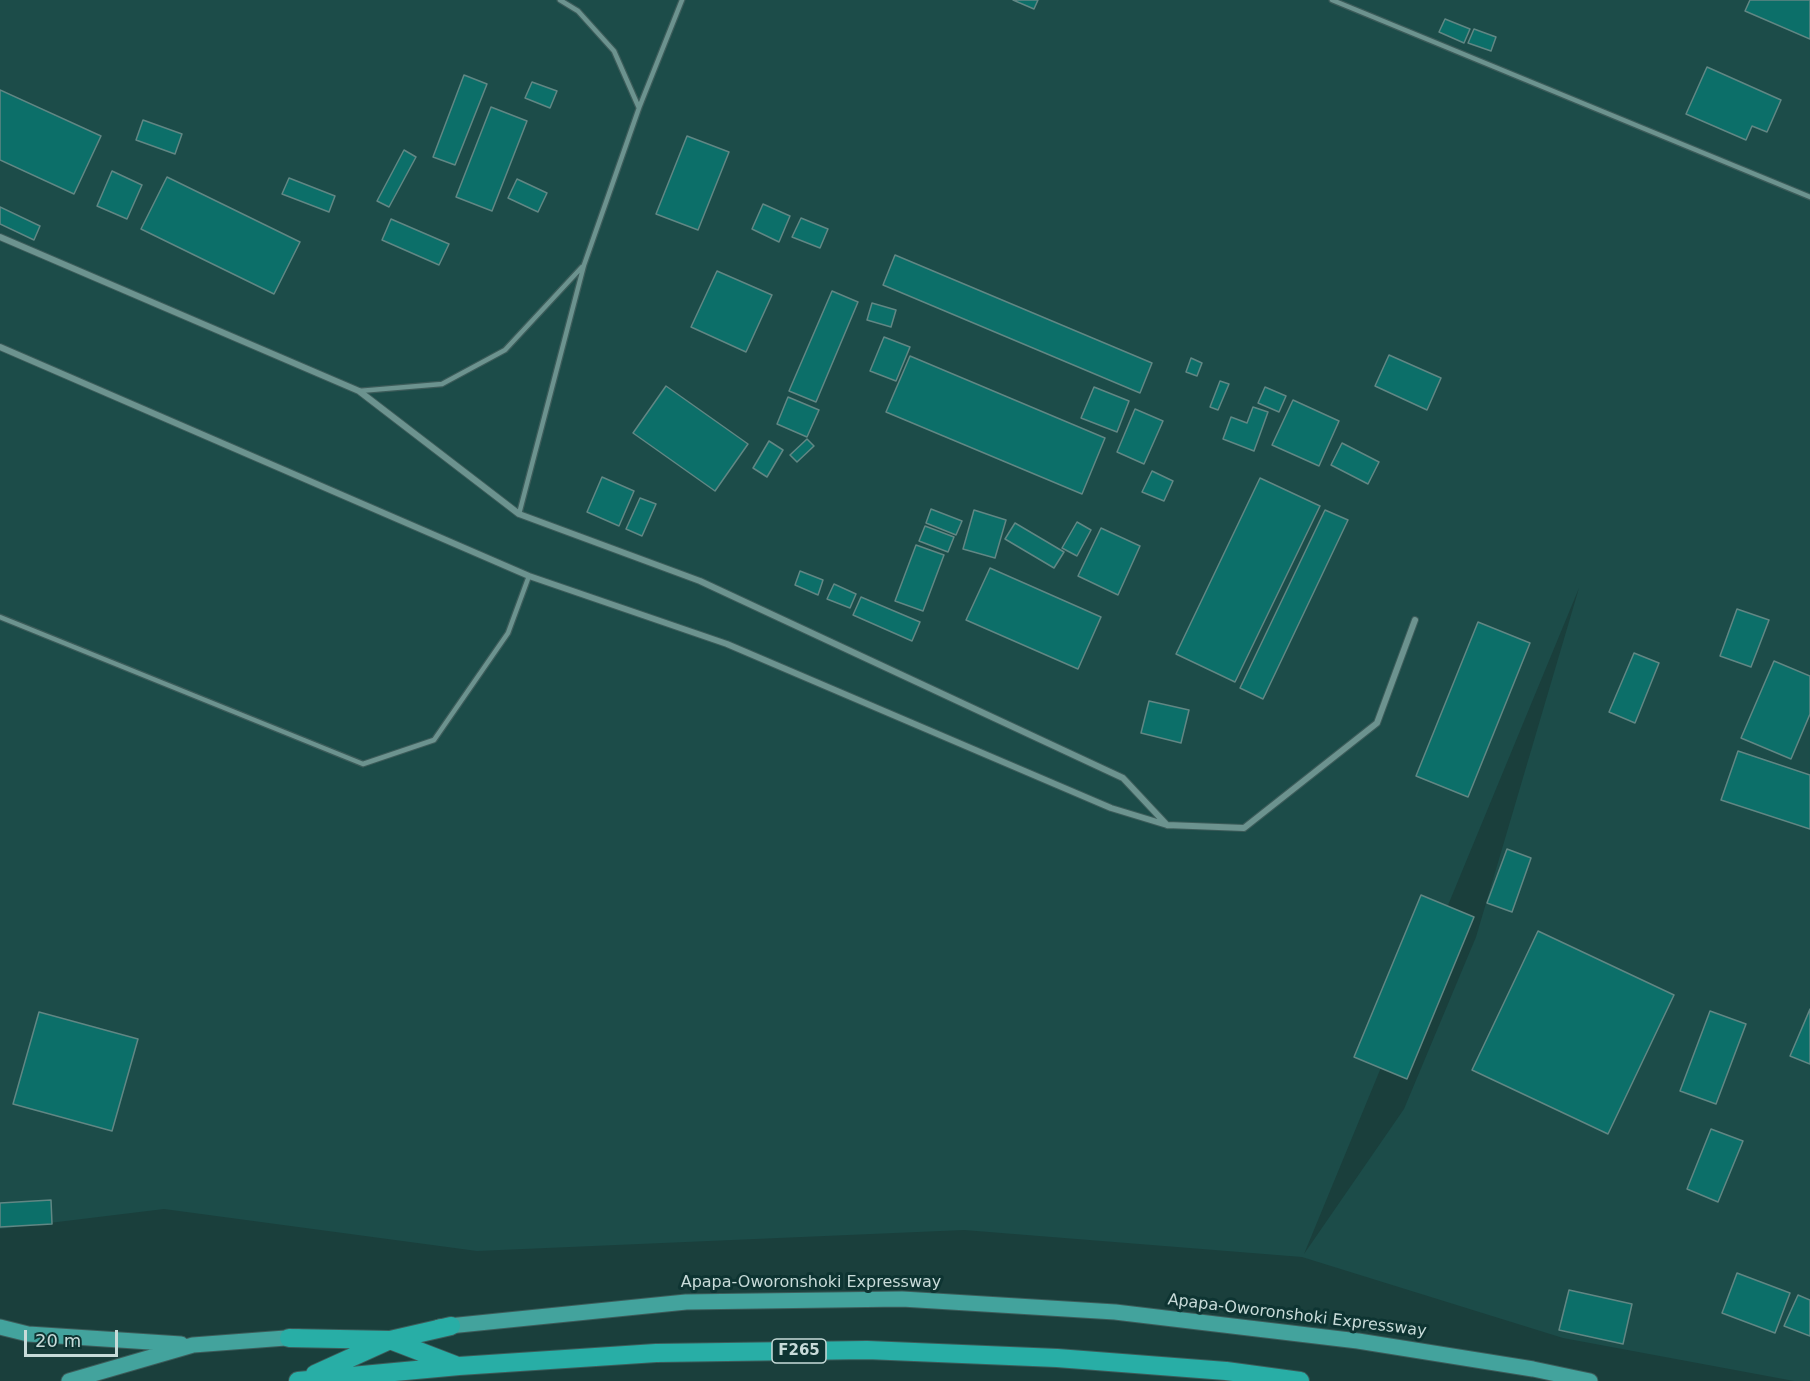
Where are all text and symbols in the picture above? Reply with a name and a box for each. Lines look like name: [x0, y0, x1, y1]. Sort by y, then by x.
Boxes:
street label: Apapa-Oworonshoki Expressway: [681, 1273, 941, 1293]
street label: Apapa-Oworonshoki Expressway: [1166, 1291, 1428, 1341]
scale bar: [27, 1318, 122, 1356]
text: 20 m: [35, 1330, 81, 1351]
road number: F265: [772, 1339, 826, 1363]

